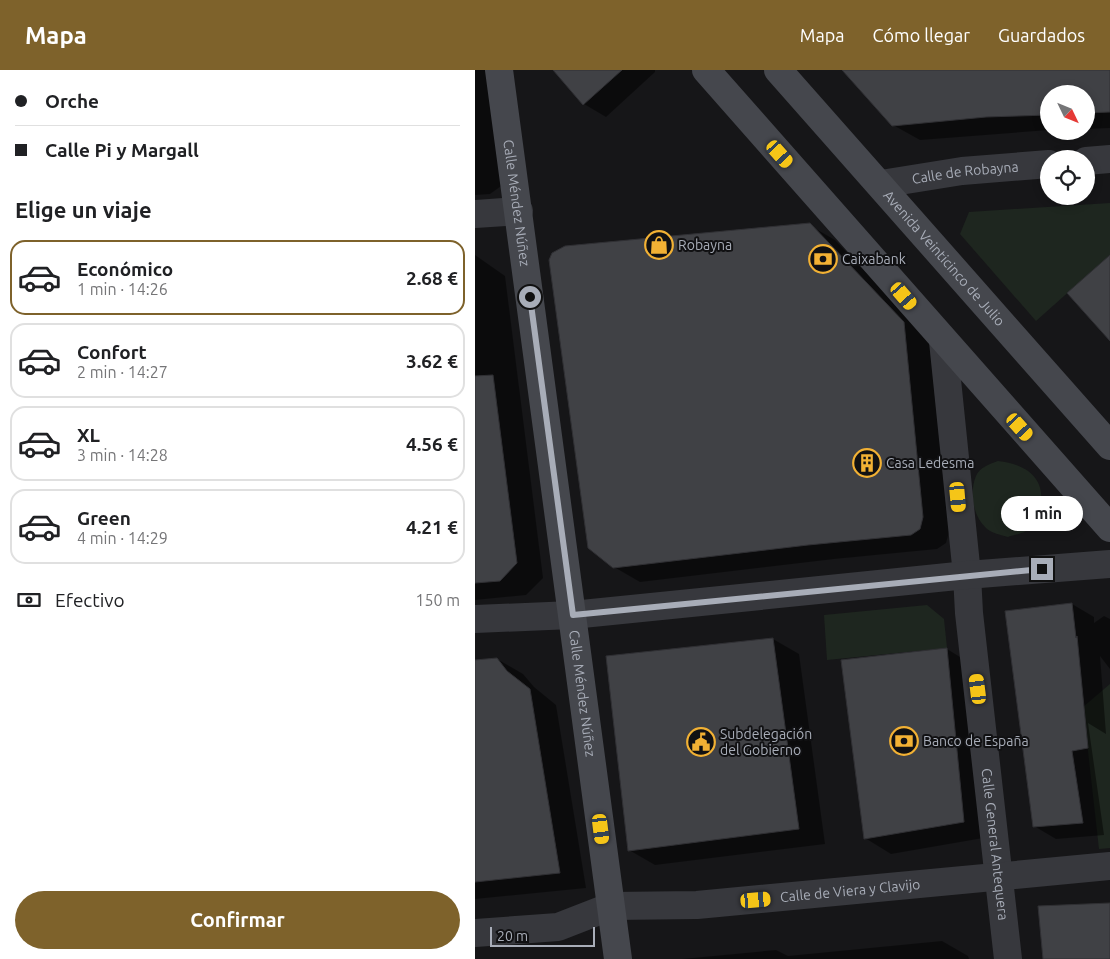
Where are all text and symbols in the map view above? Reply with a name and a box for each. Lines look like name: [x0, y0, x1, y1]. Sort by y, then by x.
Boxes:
text: Mapa: [25, 22, 87, 49]
text: Mapa: [800, 25, 845, 45]
text: Cómo llegar: [873, 25, 970, 45]
text: Guardados: [998, 25, 1085, 45]
north arrow: [1040, 85, 1095, 140]
map controls: [1040, 85, 1095, 205]
text: Orche: [45, 90, 99, 112]
street label: Calle Méndez Núñez: [500, 138, 533, 267]
car: [764, 138, 795, 170]
text: Calle Pi y Margall: [45, 139, 199, 161]
button: locate: [1040, 150, 1095, 205]
street label: Calle de Robayna: [911, 158, 1019, 187]
street label: Avenida Veinticinco de Julio: [880, 187, 1008, 329]
text: Elige un viaje: [15, 197, 152, 222]
shop icon: Robayna: [644, 230, 674, 260]
place label: Robayna: [678, 237, 732, 253]
bank icon: Caixabank: [808, 244, 838, 274]
place label: Caixabank: [842, 251, 906, 267]
icon: car: [17, 255, 62, 300]
text: Económico: [77, 258, 173, 280]
text: 2.68 €: [406, 267, 458, 289]
text: 1 min · 14:26: [77, 280, 168, 298]
car: [888, 280, 919, 312]
route start: [519, 286, 541, 308]
icon: car: [17, 338, 62, 383]
text: Confort: [77, 341, 147, 363]
text: 3.62 €: [406, 350, 458, 372]
text: 2 min · 14:27: [77, 363, 168, 381]
car: [1004, 411, 1035, 443]
icon: car: [17, 421, 62, 466]
text: XL: [77, 424, 100, 446]
text: 4.56 €: [406, 433, 458, 455]
text: 3 min · 14:28: [77, 446, 168, 464]
building icon: Casa Ledesma: [852, 448, 882, 478]
place label: Casa Ledesma: [886, 455, 974, 471]
car: [949, 481, 966, 513]
callout: 1 min: [1001, 496, 1083, 532]
icon: car: [17, 504, 62, 549]
text: 1 min: [1022, 504, 1062, 522]
text: Green: [77, 507, 131, 529]
text: 4.21 €: [406, 516, 458, 538]
text: 4 min · 14:29: [77, 529, 168, 547]
route end: [1031, 558, 1053, 580]
icon: cash: [15, 586, 43, 614]
text: Efectivo: [55, 589, 125, 611]
text: 150 m: [415, 591, 460, 609]
street label: Calle Méndez Núñez: [566, 629, 599, 758]
car: [968, 673, 987, 705]
place label: Subdelegación del Gobierno: [720, 726, 812, 758]
bank icon: Banco de España: [889, 726, 919, 756]
public building icon: Subdelegación del Gobierno: [686, 727, 716, 757]
place label: Banco de España: [923, 733, 1029, 749]
street label: Calle General Antequera: [979, 767, 1012, 921]
car: [591, 813, 610, 845]
street label: Calle de Viera y Clavijo: [779, 876, 921, 905]
button: Confirmar: [15, 891, 460, 949]
car: [740, 891, 771, 909]
scale bar: [490, 924, 595, 947]
text: 20 m: [497, 928, 528, 944]

